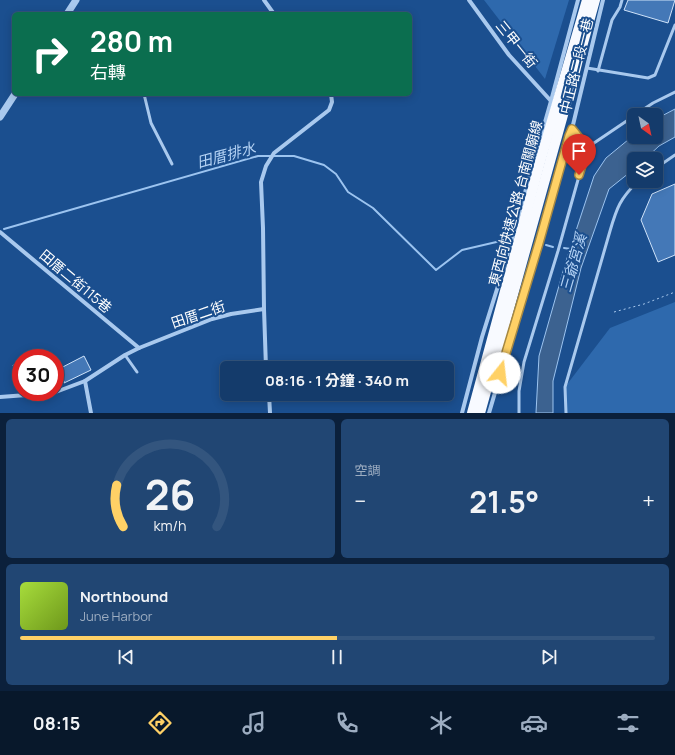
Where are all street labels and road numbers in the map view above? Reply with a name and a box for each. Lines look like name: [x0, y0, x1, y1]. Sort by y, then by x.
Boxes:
street label: 三甲一街: [492, 16, 542, 72]
street label: 中正路二段一巷: [555, 16, 597, 116]
street label: 東西向快速公路 台南關廟線: [484, 118, 546, 288]
street label: 田厝二街115巷: [36, 245, 116, 317]
street label: 田厝二街: [168, 296, 228, 332]

